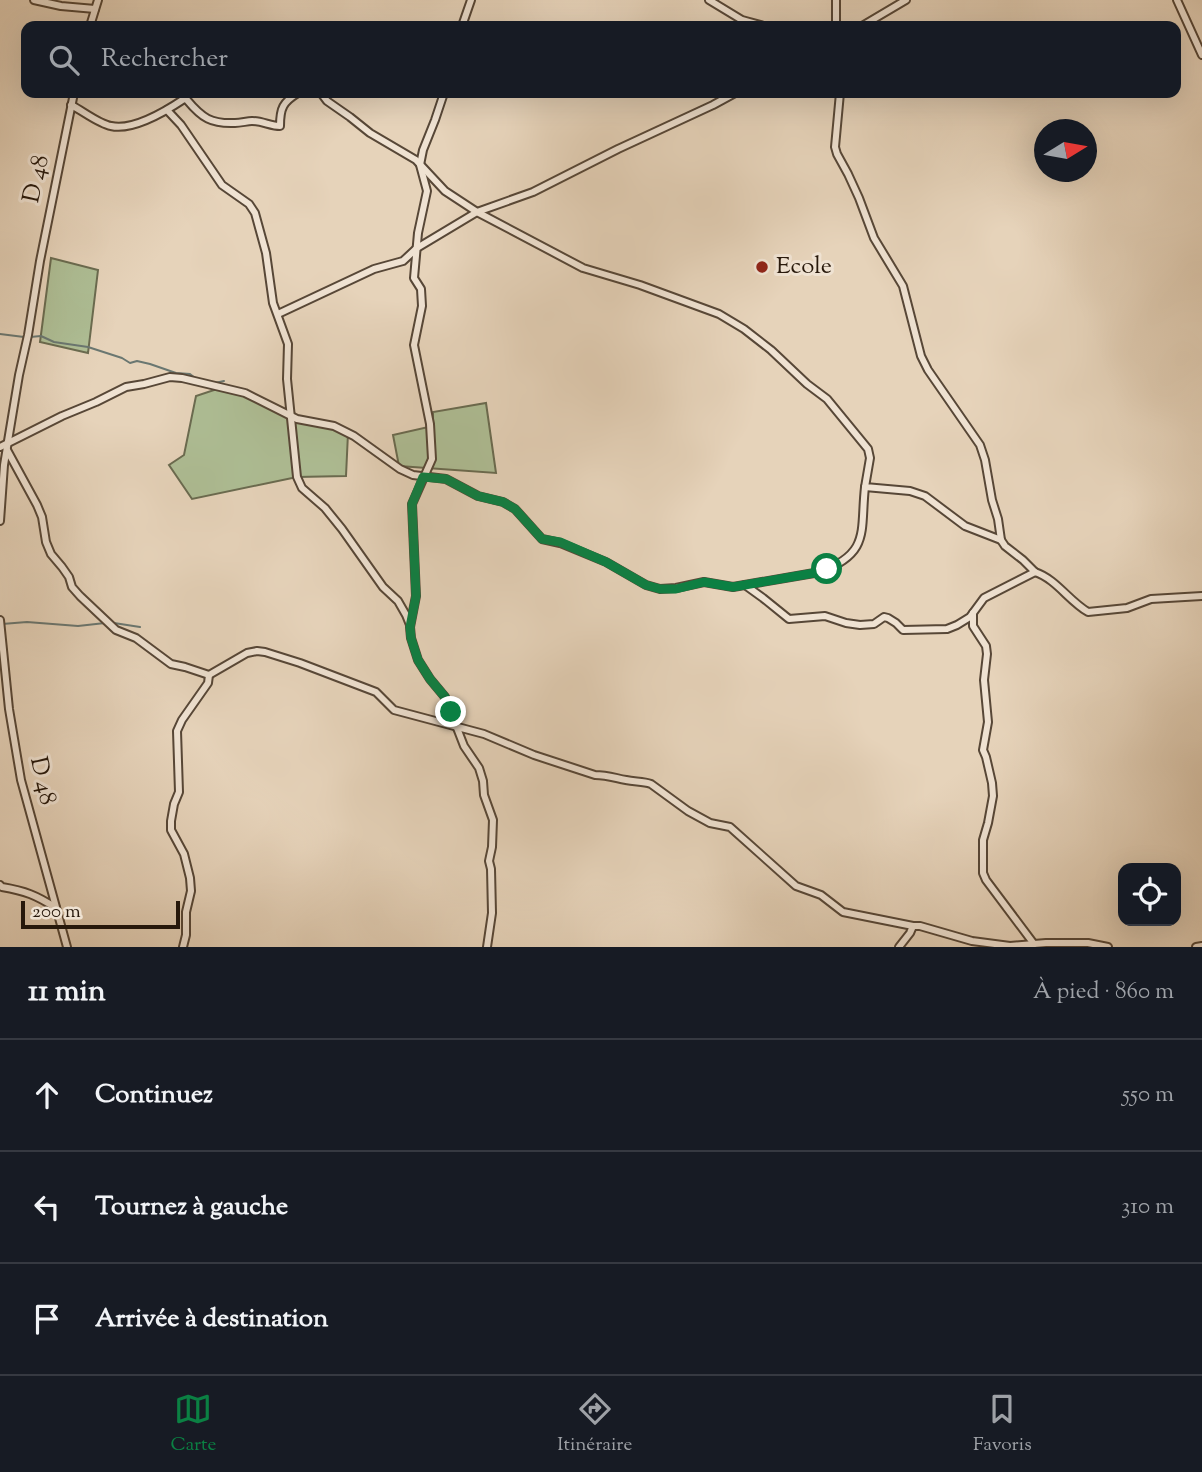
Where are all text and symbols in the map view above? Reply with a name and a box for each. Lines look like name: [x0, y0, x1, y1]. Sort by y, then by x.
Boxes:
search box: [21, 21, 1181, 98]
icon: search: [45, 41, 83, 79]
text: Rechercher: [101, 41, 228, 78]
north arrow: [1034, 119, 1097, 182]
street label: D 48: [15, 152, 59, 206]
place label: Ecole: [776, 250, 832, 284]
marker: Ecole: [754, 259, 770, 275]
route start: [811, 553, 842, 584]
route end: [435, 696, 466, 727]
street label: D 48: [20, 754, 64, 808]
map controls: [1118, 863, 1181, 926]
button: locate: [1118, 863, 1181, 926]
scale bar: [21, 898, 180, 930]
text: 200 m: [32, 899, 81, 926]
text: 11 min: [28, 971, 106, 1014]
text: À pied · 860 m: [1033, 976, 1174, 1009]
icon: ahead: [28, 1076, 66, 1114]
text: Continuez: [95, 1077, 213, 1114]
text: 550 m: [1122, 1079, 1174, 1112]
icon: left: [28, 1188, 66, 1226]
text: Tournez à gauche: [95, 1189, 288, 1226]
text: 310 m: [1121, 1191, 1174, 1224]
icon: arrive: [28, 1300, 66, 1338]
text: Arrivée à destination: [95, 1301, 328, 1338]
tab: Carte: [170, 1390, 216, 1459]
tab: Itinéraire: [557, 1390, 632, 1459]
tab: Favoris: [973, 1390, 1032, 1459]

